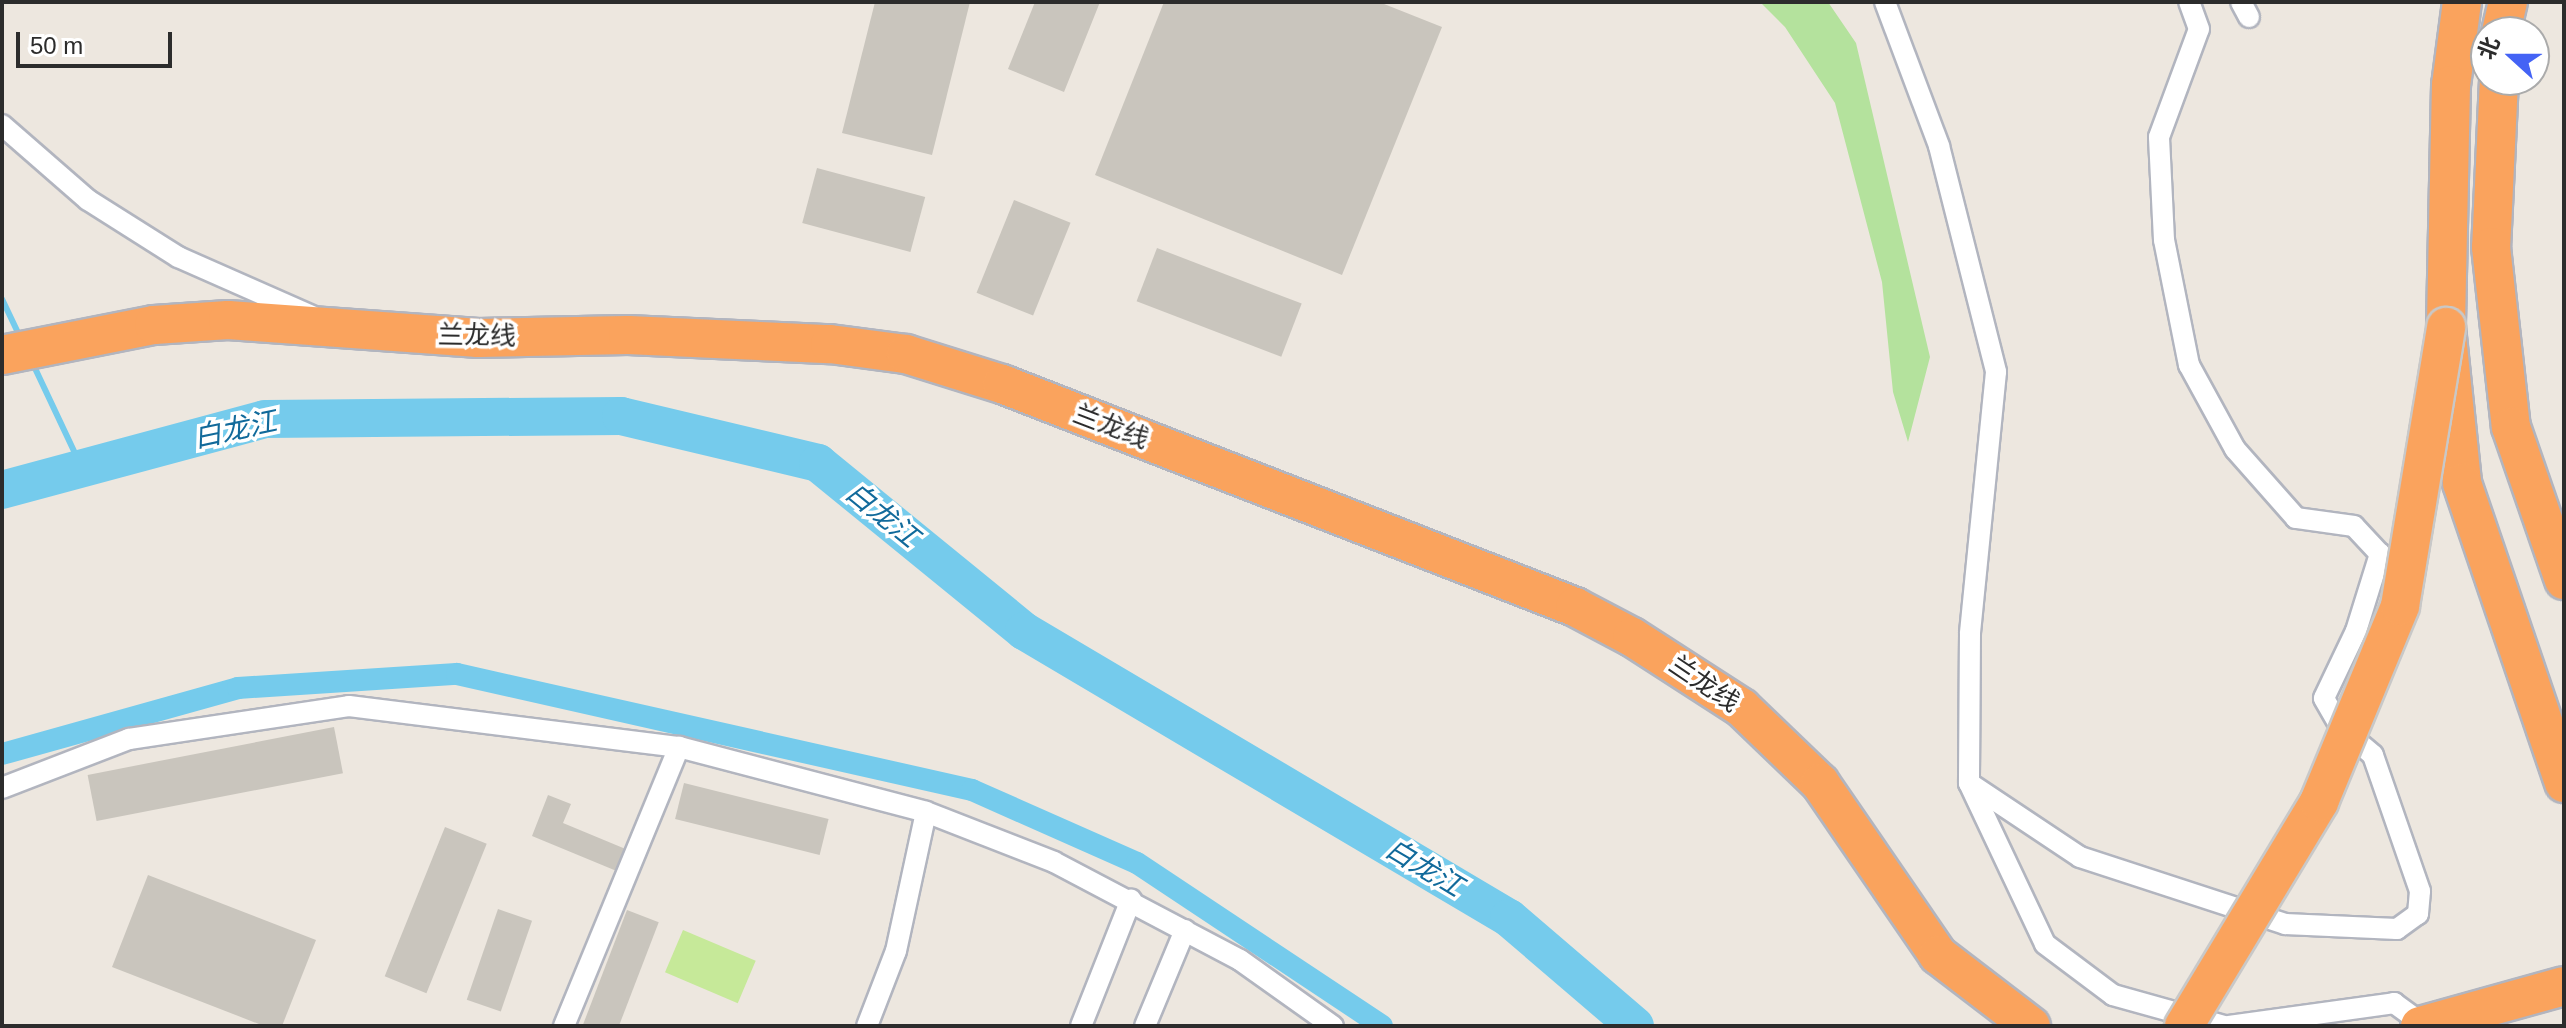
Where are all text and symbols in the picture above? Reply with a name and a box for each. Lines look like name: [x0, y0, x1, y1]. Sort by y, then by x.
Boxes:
scale bar: [20, 16, 176, 66]
north arrow: [2470, 16, 2550, 96]
text: 50 m: [30, 32, 83, 59]
text: 北: [2473, 33, 2505, 63]
street label: 兰龙线: [438, 320, 516, 352]
street label: 兰龙线: [1069, 398, 1153, 456]
water label: 白龙江: [190, 405, 280, 455]
water label: 白龙江: [839, 476, 925, 554]
street label: 兰龙线: [1663, 649, 1745, 719]
water label: 白龙江: [1379, 832, 1469, 904]

